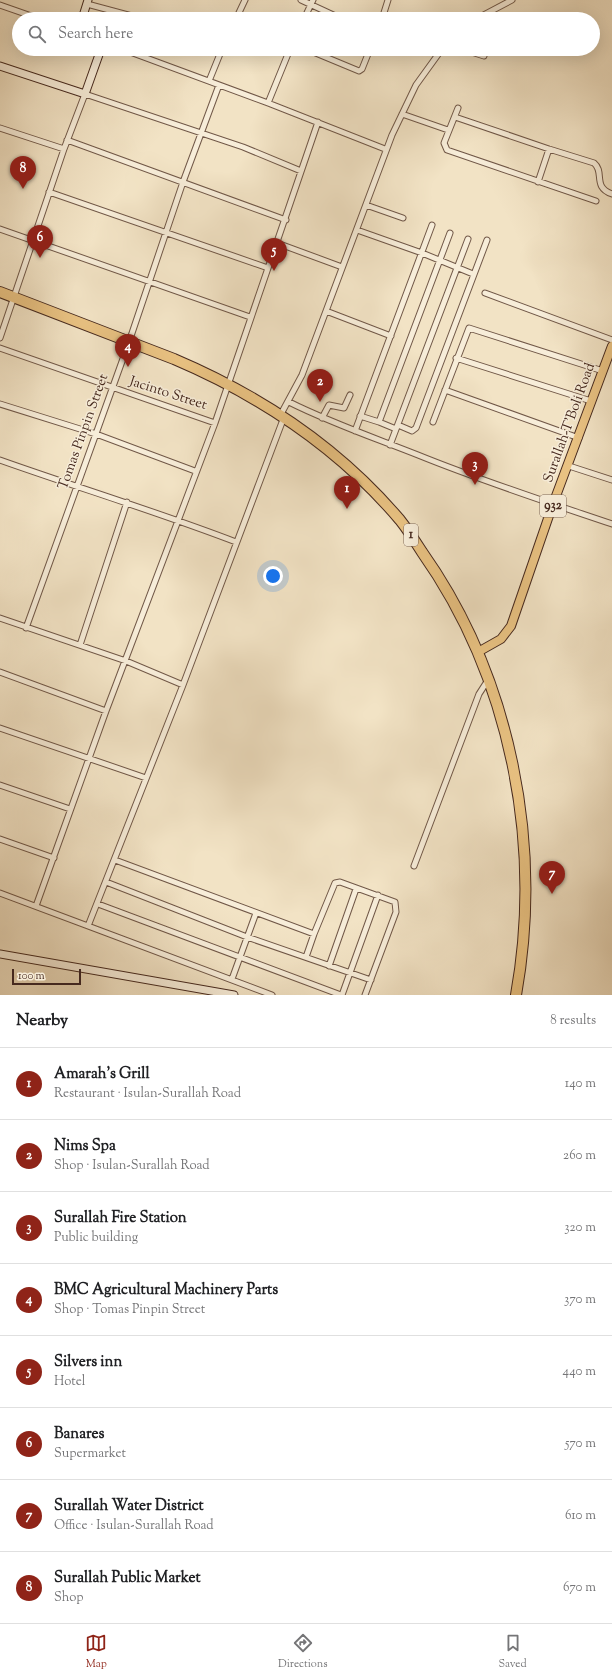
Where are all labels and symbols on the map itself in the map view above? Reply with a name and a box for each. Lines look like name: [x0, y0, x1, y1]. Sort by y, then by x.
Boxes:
pin: 8: [10, 156, 36, 189]
pin: 6: [27, 225, 53, 258]
pin: 5: [261, 238, 287, 271]
pin: 4: [115, 334, 141, 367]
street label: Surallah-T'Boli Road: [539, 360, 601, 486]
pin: 2: [307, 369, 333, 402]
street label: Tomas Pinpin Street: [54, 371, 114, 493]
street label: Jacinto Street: [126, 372, 209, 416]
pin: 3: [462, 452, 488, 485]
pin: 1: [334, 476, 360, 509]
road number: 932: [540, 495, 566, 517]
road number: 1: [404, 524, 418, 546]
your location: [263, 566, 283, 586]
pin: 7: [539, 861, 565, 894]
scale bar: [12, 967, 81, 986]

